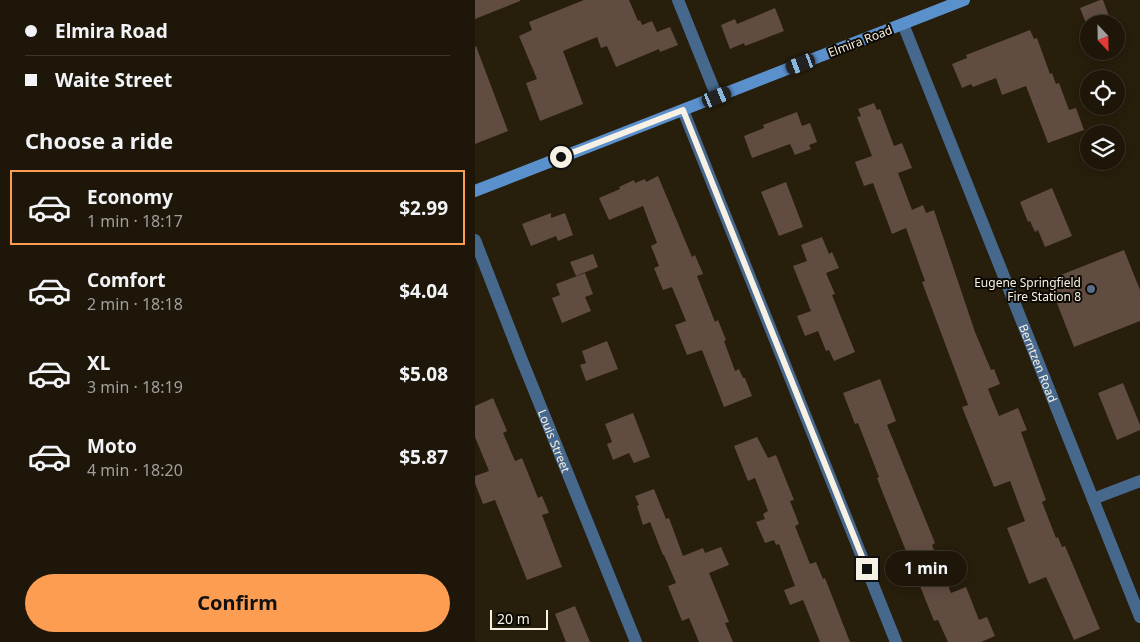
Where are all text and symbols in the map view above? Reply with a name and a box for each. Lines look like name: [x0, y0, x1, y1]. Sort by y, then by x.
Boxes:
north arrow: [1080, 15, 1125, 60]
map controls: [1080, 15, 1125, 170]
text: Elmira Road: [55, 18, 168, 44]
street label: Elmira Road: [825, 21, 895, 61]
car: [784, 52, 817, 76]
text: Waite Street: [55, 67, 172, 93]
button: locate: [1080, 70, 1125, 115]
car: [700, 84, 733, 110]
text: Choose a ride: [25, 125, 173, 155]
button: layers: [1080, 125, 1125, 170]
route start: [550, 146, 572, 168]
text: Economy: [87, 184, 173, 210]
icon: car: [27, 185, 72, 230]
text: $2.99: [399, 195, 448, 221]
text: 1 min · 18:17: [87, 210, 183, 232]
text: Comfort: [87, 267, 166, 293]
icon: car: [27, 268, 72, 313]
place label: Eugene Springfield Fire Station 8: [974, 274, 1081, 305]
text: $4.04: [399, 278, 448, 304]
marker: Eugene Springfield Fire Station 8: [1085, 283, 1097, 295]
text: 2 min · 18:18: [87, 293, 183, 315]
street label: Berntzen Road: [1015, 321, 1062, 405]
text: XL: [87, 350, 110, 376]
icon: car: [27, 351, 72, 396]
text: $5.08: [399, 361, 448, 387]
text: 3 min · 18:19: [87, 376, 183, 398]
street label: Louis Street: [534, 407, 575, 475]
text: Moto: [87, 433, 137, 459]
icon: car: [27, 434, 72, 479]
text: $5.87: [399, 444, 448, 470]
text: 4 min · 18:20: [87, 459, 183, 481]
callout: 1 min: [885, 552, 967, 586]
text: 1 min: [904, 557, 948, 579]
route end: [856, 558, 878, 580]
button: Confirm: [25, 574, 450, 632]
scale bar: [490, 607, 547, 630]
text: 20 m: [497, 609, 530, 628]

